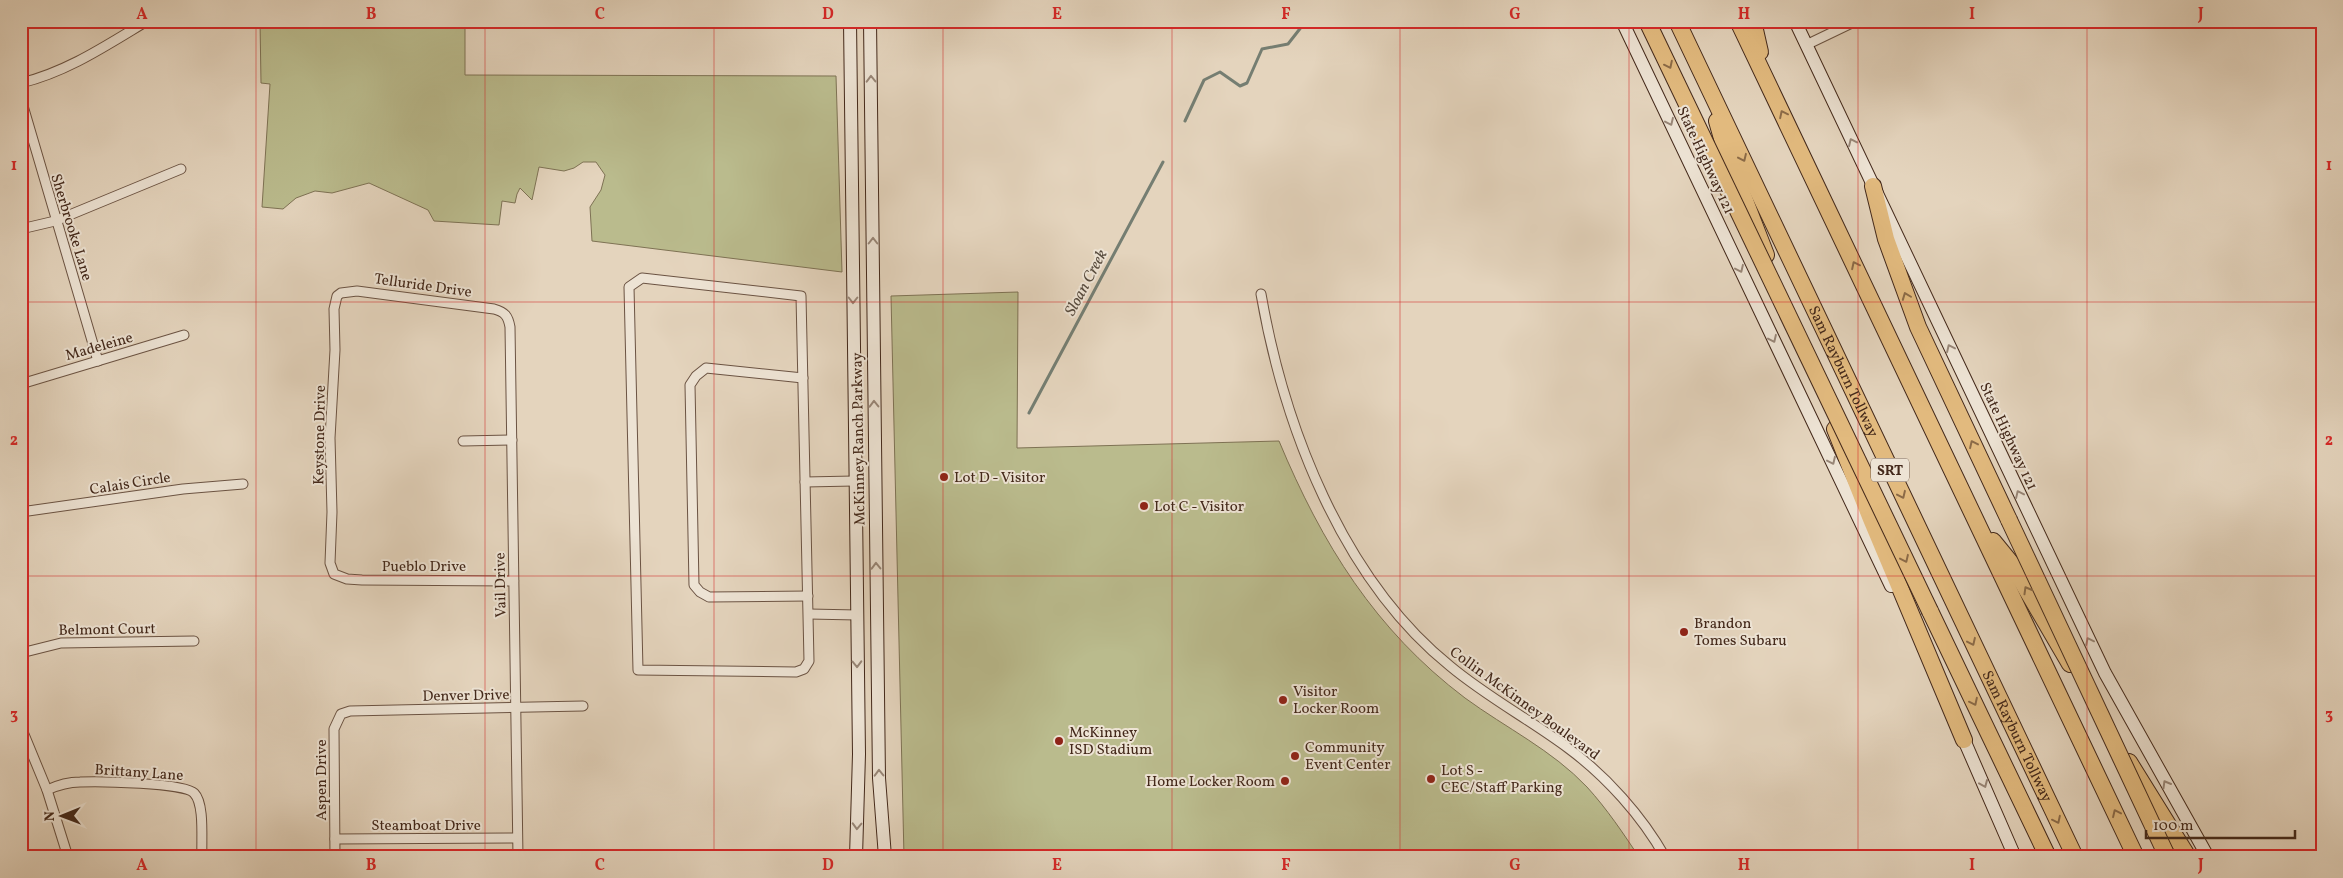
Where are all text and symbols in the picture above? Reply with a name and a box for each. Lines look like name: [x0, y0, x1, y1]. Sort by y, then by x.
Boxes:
text: A: [136, 4, 148, 26]
text: B: [366, 4, 377, 26]
text: C: [595, 4, 605, 26]
text: D: [822, 4, 834, 26]
text: E: [1052, 4, 1062, 26]
text: F: [1281, 4, 1291, 26]
text: G: [1509, 4, 1521, 26]
text: H: [1738, 4, 1750, 26]
text: I: [1969, 4, 1975, 26]
text: J: [2197, 4, 2204, 26]
one-way arrow: [1662, 60, 1673, 69]
one-way arrow: [866, 74, 876, 82]
street label: State Highway 121: [1670, 103, 1739, 218]
one-way arrow: [1779, 110, 1789, 119]
one-way arrow: [1664, 117, 1675, 126]
one-way arrow: [1848, 138, 1858, 147]
one-way arrow: [1737, 153, 1747, 162]
text: 1: [11, 155, 17, 177]
text: 1: [2326, 155, 2332, 177]
street label: Sherbrooke Lane: [44, 171, 97, 284]
one-way arrow: [868, 237, 878, 244]
water label: Sloan Creek: [1060, 245, 1114, 320]
one-way arrow: [1851, 261, 1861, 270]
one-way arrow: [1734, 264, 1745, 273]
street label: Telluride Drive: [373, 269, 473, 304]
one-way arrow: [1902, 292, 1912, 301]
one-way arrow: [848, 296, 858, 304]
street label: Sam Rayburn Tollway: [1802, 303, 1883, 441]
street label: Madeleine: [63, 328, 136, 367]
one-way arrow: [1767, 334, 1778, 343]
one-way arrow: [1945, 344, 1956, 353]
street label: McKinney Ranch Parkway: [847, 352, 872, 526]
street label: State Highway 121: [1973, 379, 2042, 494]
street label: Keystone Drive: [309, 385, 332, 485]
one-way arrow: [869, 399, 879, 407]
text: 2: [10, 430, 18, 452]
text: 2: [2325, 430, 2333, 452]
one-way arrow: [1969, 440, 1979, 449]
one-way arrow: [1826, 456, 1836, 465]
road number: SRT: [1871, 458, 1909, 482]
street label: Calais Circle: [88, 468, 172, 501]
place label: Lot D - Visitor: [954, 468, 1045, 489]
marker: Lot D - Visitor: [938, 471, 950, 483]
one-way arrow: [1896, 490, 1906, 499]
one-way arrow: [2016, 491, 2026, 500]
place label: Lot C - Visitor: [1154, 497, 1244, 518]
marker: Lot C - Visitor: [1138, 500, 1150, 512]
street label: Vail Drive: [490, 552, 513, 618]
one-way arrow: [1899, 554, 1910, 563]
street label: Pueblo Drive: [382, 557, 466, 578]
one-way arrow: [871, 562, 881, 570]
one-way arrow: [2023, 587, 2033, 596]
place label: Brandon Tomes Subaru: [1694, 614, 1787, 652]
street label: Belmont Court: [58, 619, 156, 642]
marker: Brandon Tomes Subaru: [1678, 626, 1690, 638]
one-way arrow: [1965, 636, 1975, 645]
one-way arrow: [2085, 637, 2096, 646]
street label: Collin McKinney Boulevard: [1445, 643, 1604, 766]
one-way arrow: [852, 660, 862, 668]
street label: Sam Rayburn Tollway: [1976, 668, 2056, 806]
place label: Visitor Locker Room: [1293, 682, 1379, 720]
street label: Denver Drive: [422, 685, 510, 708]
marker: Visitor Locker Room: [1277, 694, 1289, 706]
one-way arrow: [1967, 697, 1978, 706]
text: 3: [10, 704, 18, 726]
text: 3: [2325, 704, 2333, 726]
place label: McKinney ISD Stadium: [1069, 723, 1152, 761]
marker: McKinney ISD Stadium: [1053, 735, 1065, 747]
place label: Community Event Center: [1305, 738, 1391, 776]
street label: Aspen Drive: [312, 739, 333, 821]
marker: Community Event Center: [1289, 750, 1301, 762]
street label: Brittany Lane: [94, 760, 184, 787]
place label: Lot S - CEC/Staff Parking: [1441, 761, 1563, 799]
one-way arrow: [874, 769, 884, 776]
place label: Home Locker Room: [1146, 772, 1275, 793]
marker: Lot S - CEC/Staff Parking: [1425, 773, 1437, 785]
marker: Home Locker Room: [1279, 775, 1291, 787]
one-way arrow: [1977, 779, 1988, 788]
one-way arrow: [2163, 781, 2173, 790]
north arrow: [38, 790, 88, 840]
scale bar: [2146, 808, 2294, 840]
one-way arrow: [2111, 809, 2122, 818]
text: N: [41, 811, 60, 821]
one-way arrow: [2051, 814, 2061, 823]
street label: Steamboat Drive: [371, 816, 481, 837]
text: 100 m: [2153, 816, 2193, 837]
one-way arrow: [852, 822, 862, 830]
text: A: [136, 855, 148, 877]
text: B: [366, 855, 377, 877]
text: C: [595, 855, 605, 877]
text: D: [822, 855, 834, 877]
text: E: [1052, 855, 1062, 877]
text: F: [1281, 855, 1291, 877]
text: G: [1509, 855, 1521, 877]
text: H: [1738, 855, 1750, 877]
text: I: [1969, 855, 1975, 877]
text: J: [2197, 855, 2204, 877]

